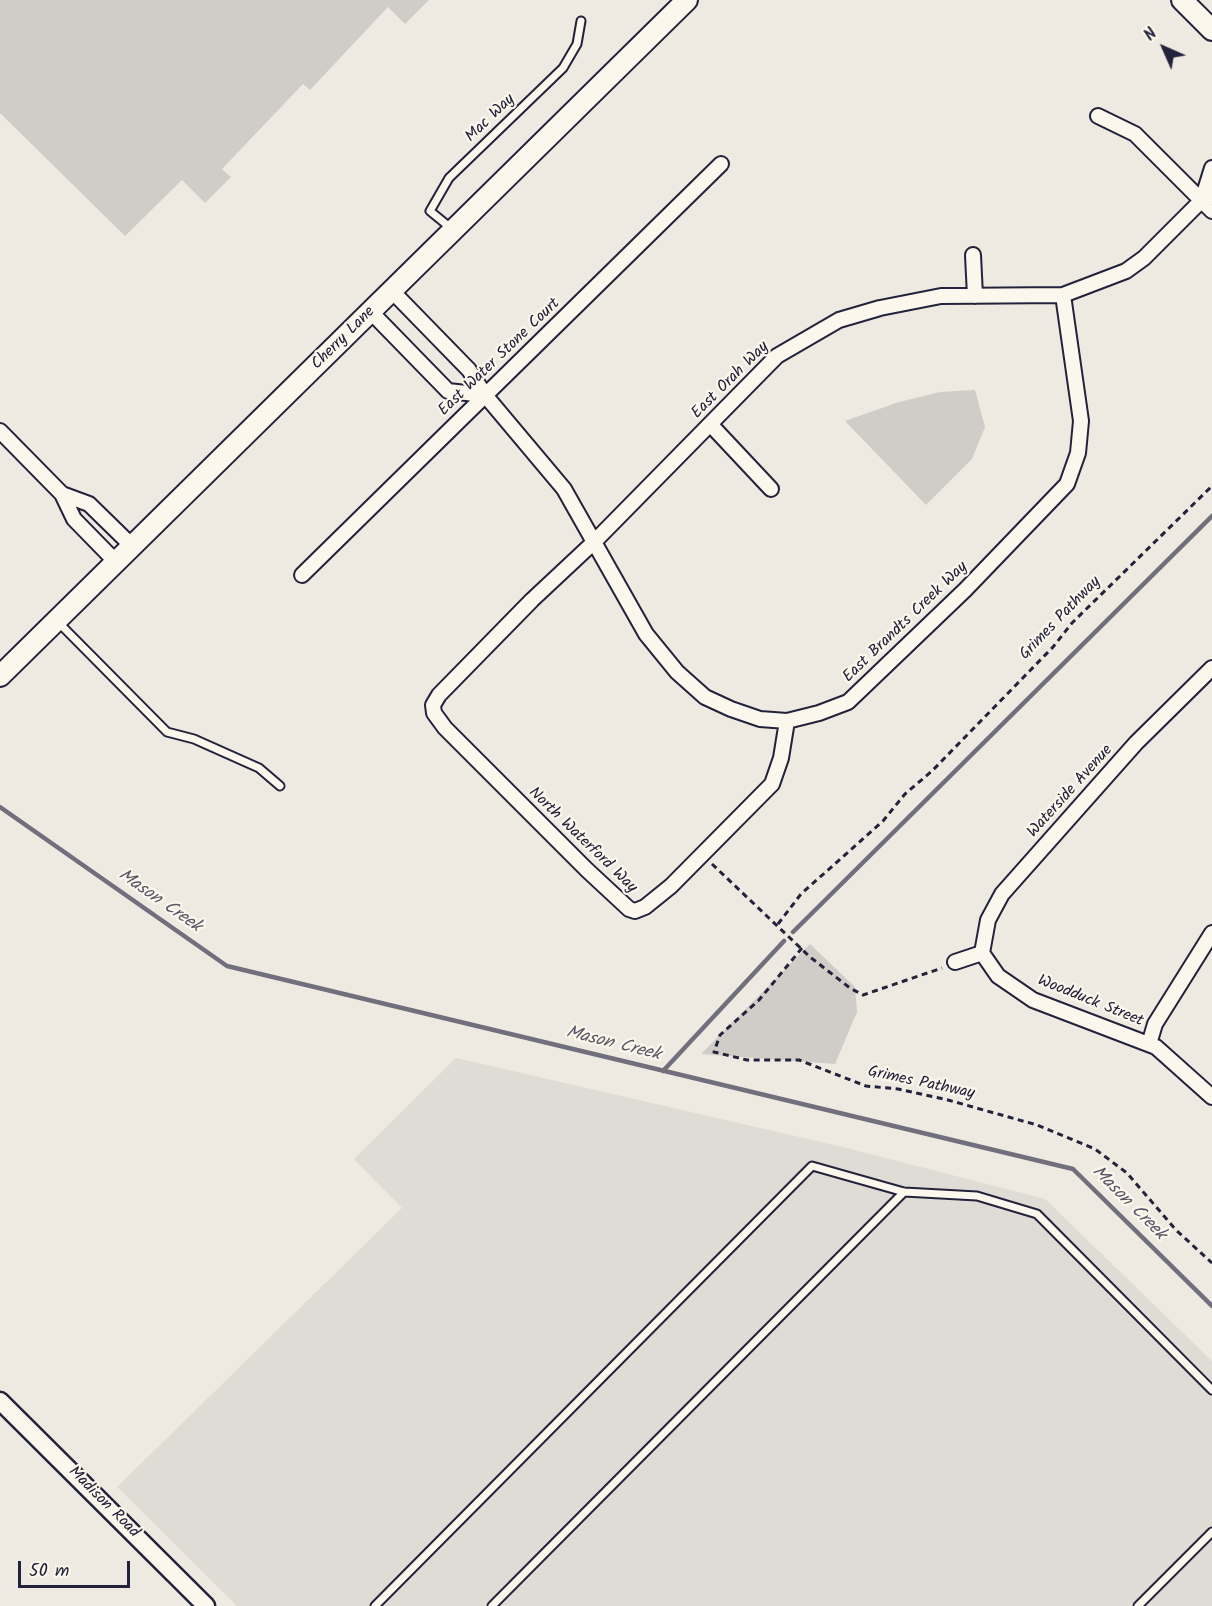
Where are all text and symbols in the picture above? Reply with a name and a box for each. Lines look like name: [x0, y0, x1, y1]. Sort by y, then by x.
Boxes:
north arrow: [1134, 18, 1194, 78]
text: N: [1139, 23, 1163, 47]
street label: Mac Way: [462, 91, 520, 147]
street label: East Water Stone Court: [435, 295, 565, 421]
street label: Cherry Lane: [308, 303, 380, 375]
street label: East Orah Way: [688, 338, 774, 424]
street label: East Brandts Creek Way: [840, 558, 972, 688]
street label: Grimes Pathway: [1016, 573, 1106, 665]
street label: Waterside Avenue: [1024, 742, 1118, 842]
street label: North Waterford Way: [524, 784, 640, 898]
water label: Mason Creek: [113, 865, 205, 939]
street label: Woodduck Street: [1034, 972, 1146, 1032]
water label: Mason Creek: [563, 1023, 663, 1067]
street label: Grimes Pathway: [866, 1063, 976, 1105]
water label: Mason Creek: [1086, 1162, 1170, 1246]
street label: Madison Road: [63, 1463, 143, 1543]
scale bar: [21, 1549, 134, 1587]
text: 50 m: [29, 1557, 69, 1586]

